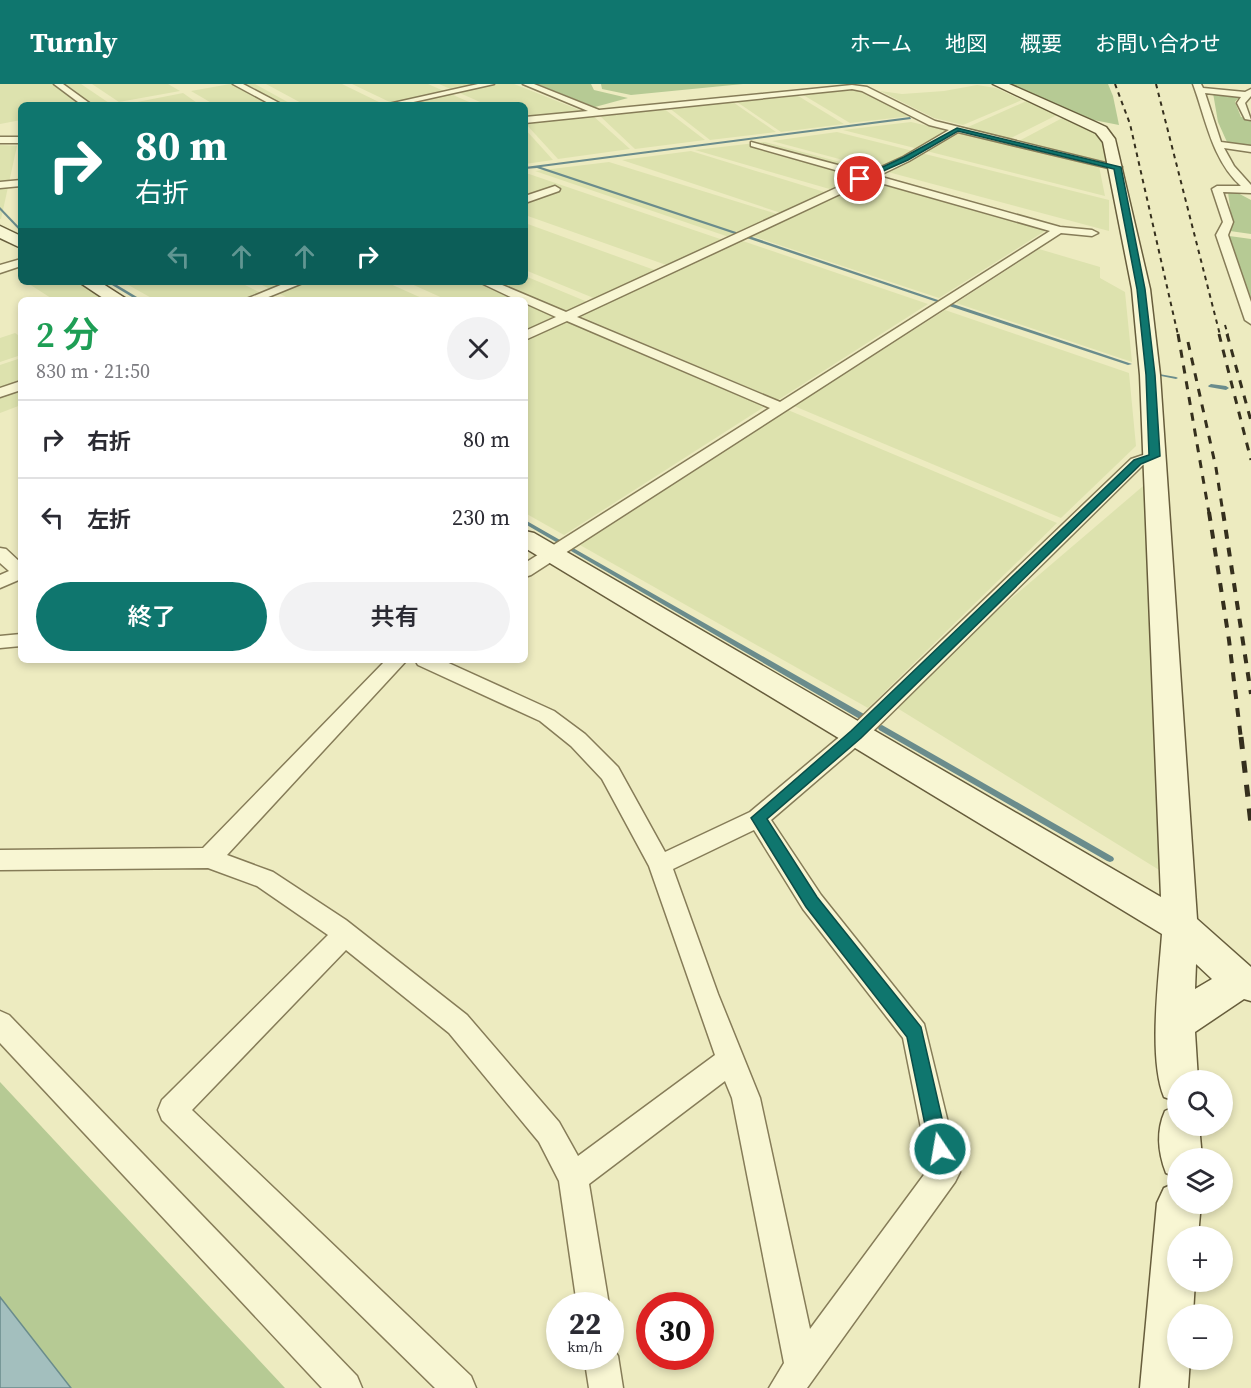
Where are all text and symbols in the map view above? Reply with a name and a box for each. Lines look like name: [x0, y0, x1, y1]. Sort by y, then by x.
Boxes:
text: Turnly: [30, 23, 117, 61]
text: ホーム: [850, 29, 912, 58]
text: 地図: [945, 29, 987, 58]
text: 概要: [1020, 29, 1062, 58]
text: お問い合わせ: [1095, 29, 1221, 58]
text: 80 m: [135, 116, 228, 174]
icon: right: [36, 126, 114, 204]
pin: [834, 153, 885, 204]
icon: arrive: [843, 162, 876, 195]
text: 右折: [135, 174, 189, 211]
icon: left: [162, 240, 195, 273]
icon: ahead: [225, 240, 258, 273]
icon: ahead: [288, 240, 321, 273]
icon: right: [351, 240, 384, 273]
text: 2 分: [36, 310, 99, 359]
button: close: [447, 317, 510, 380]
text: 830 m · 21:50: [36, 357, 150, 385]
icon: right: [36, 423, 69, 456]
text: 80 m: [463, 424, 510, 454]
text: 右折: [87, 426, 131, 456]
icon: left: [36, 501, 69, 534]
text: 230 m: [452, 502, 510, 532]
text: 左折: [87, 504, 131, 534]
button: 終了: [36, 582, 267, 651]
button: 共有: [279, 582, 510, 651]
map controls: [1167, 1070, 1233, 1370]
button: search: [1167, 1070, 1233, 1136]
position arrow: [908, 1117, 972, 1181]
button: layers: [1167, 1148, 1233, 1214]
button: +: [1167, 1226, 1233, 1292]
speed limit sign: 30: [636, 1292, 714, 1370]
text: 22: [569, 1303, 601, 1344]
button: −: [1167, 1304, 1233, 1370]
text: km/h: [567, 1336, 603, 1357]

